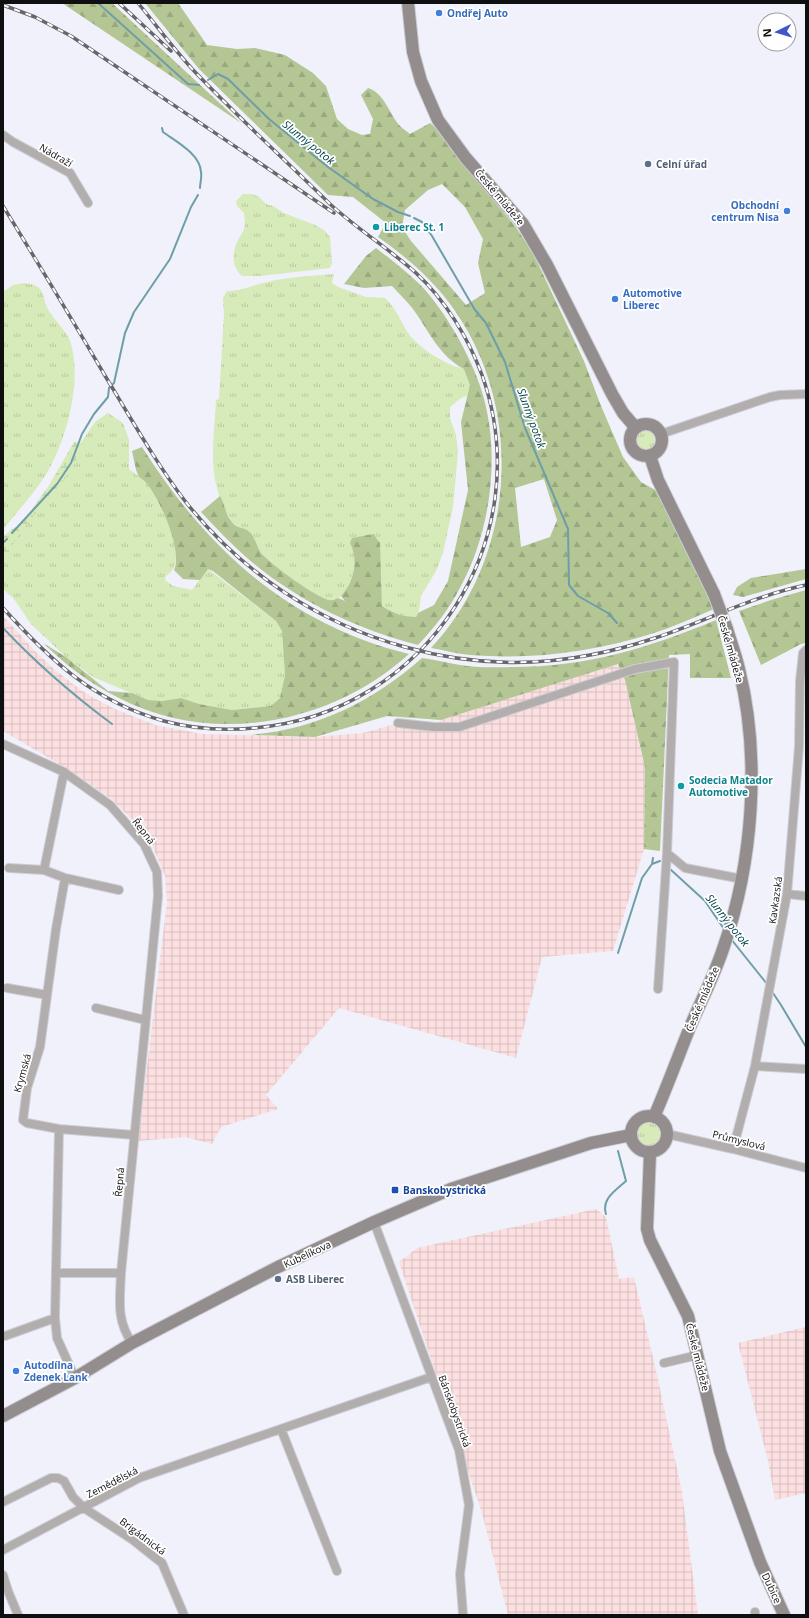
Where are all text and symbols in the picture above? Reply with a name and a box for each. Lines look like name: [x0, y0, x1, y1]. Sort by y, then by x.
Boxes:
place label: Ondřej Auto: [447, 6, 508, 20]
marker: Ondřej Auto: [434, 8, 444, 18]
north arrow: [757, 12, 797, 52]
text: N: [759, 28, 774, 38]
water label: Slunný potok: [280, 116, 339, 168]
street label: Nádraží: [37, 140, 76, 170]
place label: Celní úřad: [656, 157, 707, 171]
marker: Celní úřad: [643, 159, 653, 169]
street label: České mládeže: [472, 166, 528, 228]
place label: Obchodní centrum Nisa: [711, 198, 780, 224]
marker: Obchodní centrum Nisa: [782, 206, 792, 216]
place label: Liberec St. 1: [384, 220, 444, 234]
marker: Liberec St. 1: [371, 222, 381, 232]
place label: Automotive Liberec: [623, 286, 682, 312]
marker: Automotive Liberec: [610, 294, 620, 304]
water label: Slunný potok: [514, 386, 550, 451]
street label: České mládeže: [715, 614, 747, 685]
place label: Sodecia Matador Automotive: [689, 773, 773, 799]
marker: Sodecia Matador Automotive: [676, 781, 686, 791]
street label: Řepná: [129, 815, 159, 847]
street label: Kavkazská: [765, 875, 785, 925]
water label: Slunný potok: [703, 891, 754, 950]
street label: České mládeže: [682, 964, 722, 1034]
street label: Krymská: [10, 1052, 34, 1094]
street label: Průmyslová: [711, 1127, 767, 1153]
street label: Řepná: [111, 1167, 127, 1197]
place label: Banskobystrická: [403, 1183, 486, 1197]
marker: Banskobystrická: [390, 1185, 400, 1195]
street label: Kubelíkova: [281, 1237, 333, 1271]
place label: ASB Liberec: [286, 1272, 344, 1286]
marker: ASB Liberec: [273, 1274, 283, 1284]
street label: České mládeže: [683, 1322, 713, 1393]
place label: Autodílna Zdenek Lank: [24, 1358, 89, 1384]
marker: Autodílna Zdenek Lank: [11, 1366, 21, 1376]
street label: Bánskobystrická: [435, 1373, 475, 1449]
street label: Zemědělská: [84, 1463, 140, 1501]
street label: Brigádnická: [117, 1514, 169, 1558]
street label: Dubice: [759, 1570, 785, 1606]

